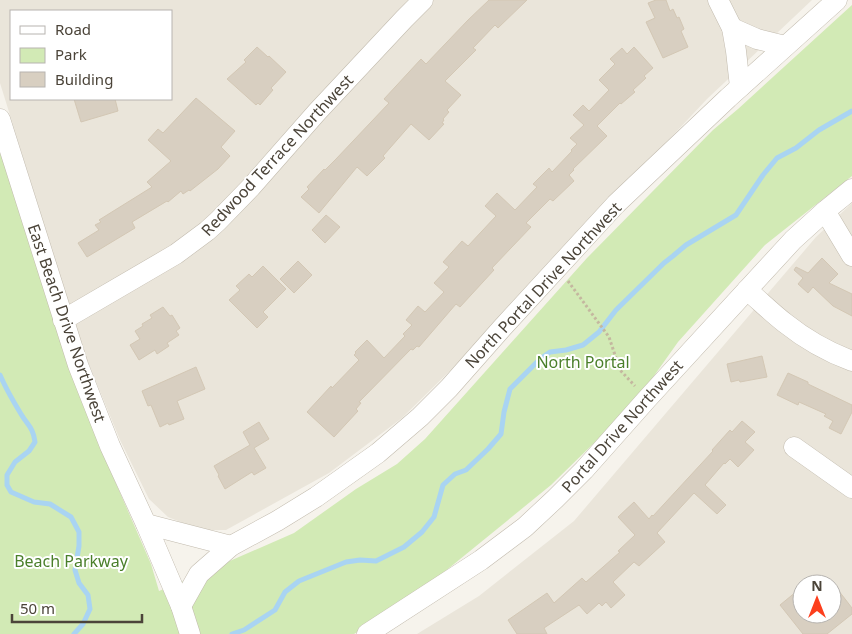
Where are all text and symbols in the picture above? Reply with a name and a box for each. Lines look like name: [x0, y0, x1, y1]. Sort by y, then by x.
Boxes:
legend: [10, 10, 172, 100]
text: Road: [55, 19, 91, 39]
text: Park: [55, 44, 87, 64]
text: Building: [55, 69, 113, 89]
street label: Redwood Terrace Northwest: [196, 69, 358, 241]
street label: North Portal Drive Northwest: [461, 198, 625, 372]
street label: East Beach Drive Northwest: [23, 221, 111, 425]
park label: North Portal: [536, 352, 630, 372]
street label: Portal Drive Northwest: [556, 355, 688, 497]
park label: Beach Parkway: [14, 550, 129, 572]
north arrow: [792, 574, 842, 624]
text: N: [811, 576, 823, 595]
scale bar: [12, 592, 142, 624]
text: 50 m: [20, 598, 55, 618]

